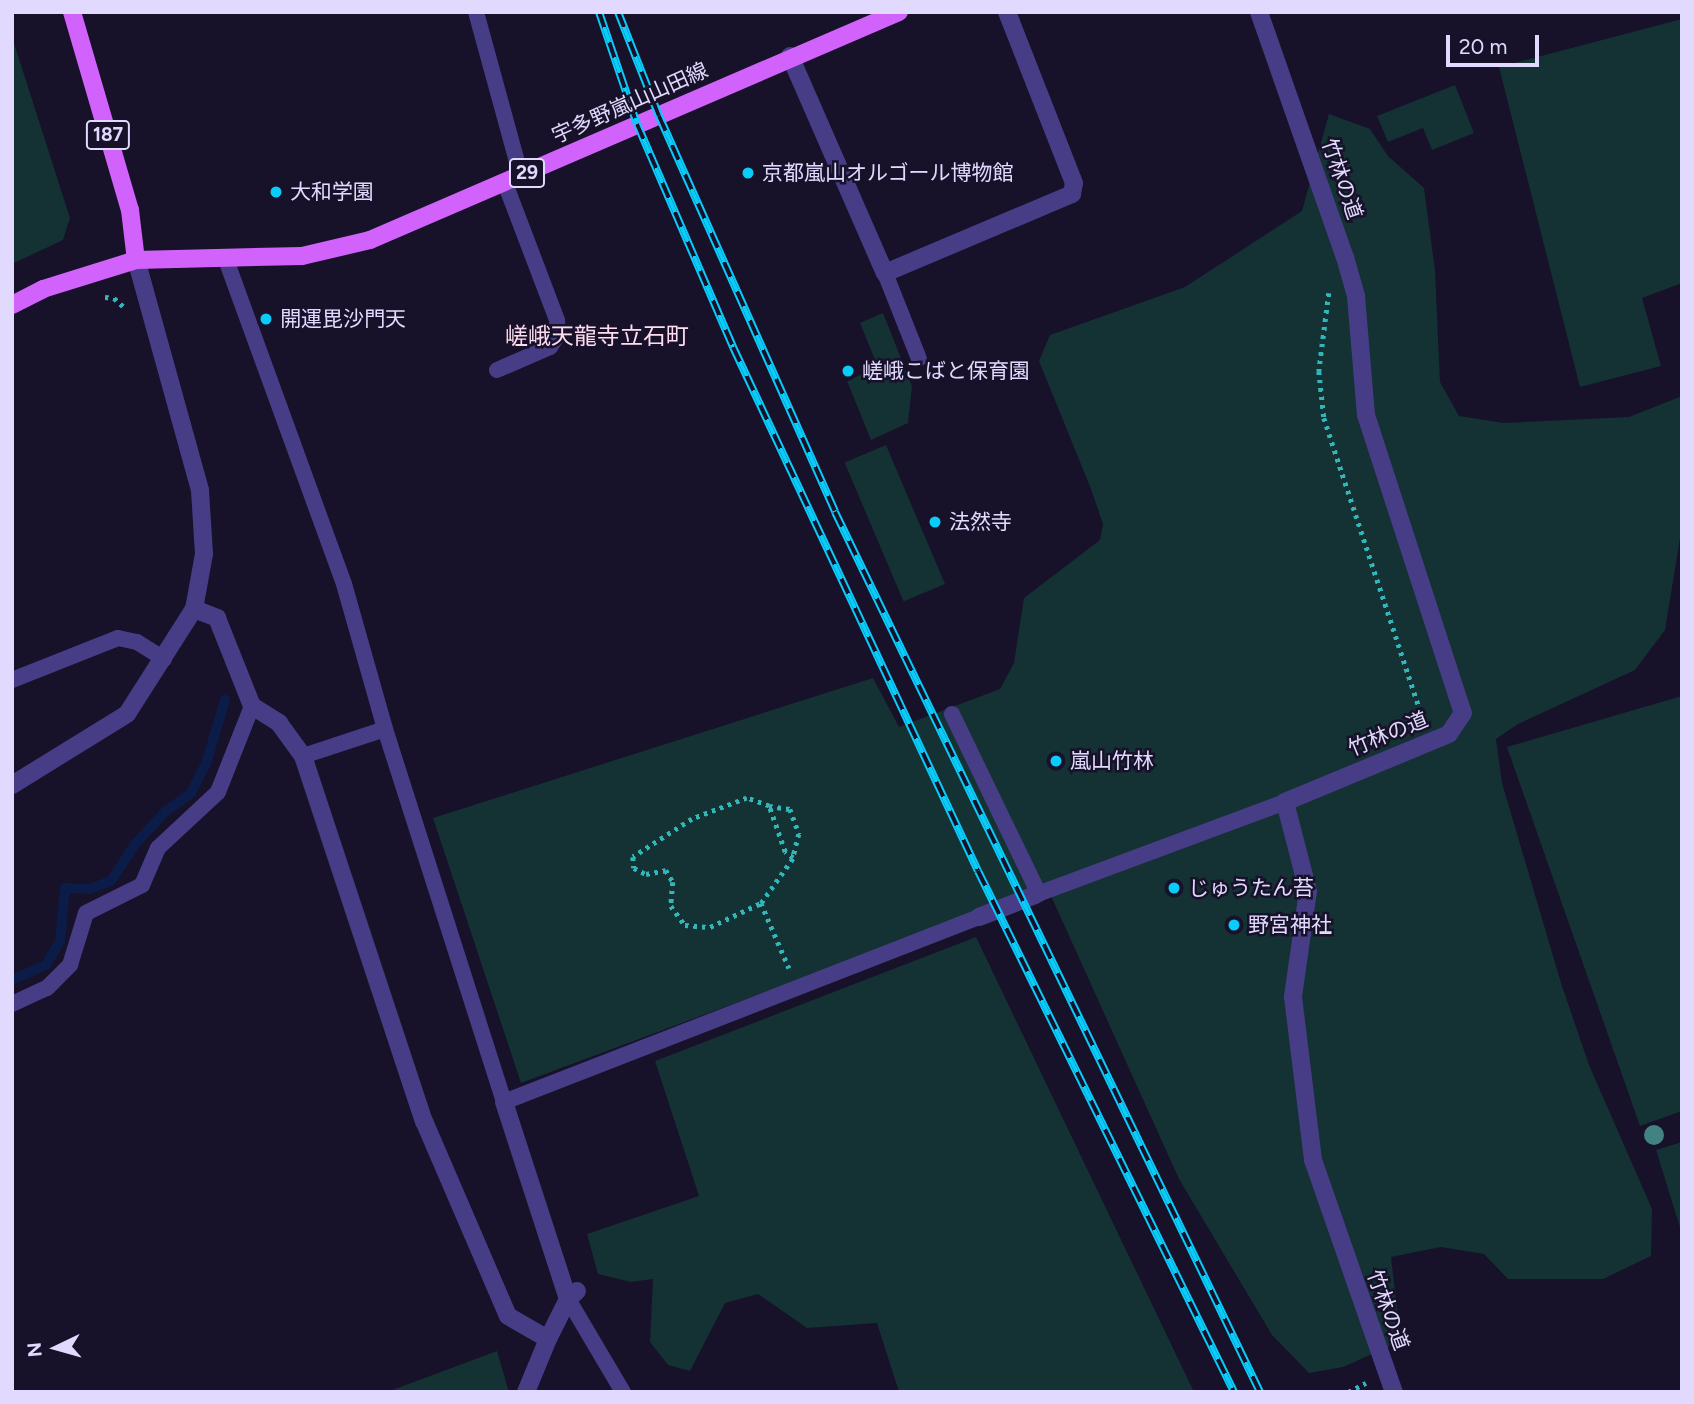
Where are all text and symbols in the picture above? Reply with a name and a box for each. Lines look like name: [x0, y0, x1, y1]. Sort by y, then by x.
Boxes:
scale bar: [1449, 21, 1542, 65]
text: 20 m: [1459, 34, 1507, 59]
street label: 宇多野嵐山山田線: [548, 57, 712, 149]
road number: 187: [85, 119, 131, 150]
street label: 竹林の道: [1316, 135, 1368, 223]
road number: 29: [508, 158, 546, 188]
place label: 京都嵐山オルゴール博物館: [762, 160, 1014, 186]
marker: 京都嵐山オルゴール博物館: [740, 165, 756, 181]
place label: 大和学園: [290, 179, 374, 205]
marker: 大和学園: [268, 184, 284, 200]
place label: 開運毘沙門天: [280, 306, 406, 332]
marker: 開運毘沙門天: [258, 311, 274, 327]
district label: 嵯峨天龍寺立石町: [505, 322, 689, 350]
place label: 嵯峨こばと保育園: [862, 358, 1030, 384]
marker: 嵯峨こばと保育園: [840, 363, 856, 379]
place label: 法然寺: [949, 509, 1012, 535]
marker: 法然寺: [927, 514, 943, 530]
street label: 竹林の道: [1344, 707, 1432, 761]
place label: 嵐山竹林: [1070, 748, 1154, 774]
marker: 嵐山竹林: [1048, 753, 1064, 769]
place label: じゅうたん苔: [1188, 875, 1314, 901]
marker: じゅうたん苔: [1166, 880, 1182, 896]
place label: 野宮神社: [1248, 912, 1332, 938]
marker: 野宮神社: [1226, 917, 1242, 933]
street label: 竹林の道: [1362, 1266, 1414, 1354]
north arrow: [21, 1313, 91, 1383]
text: N: [22, 1342, 47, 1358]

